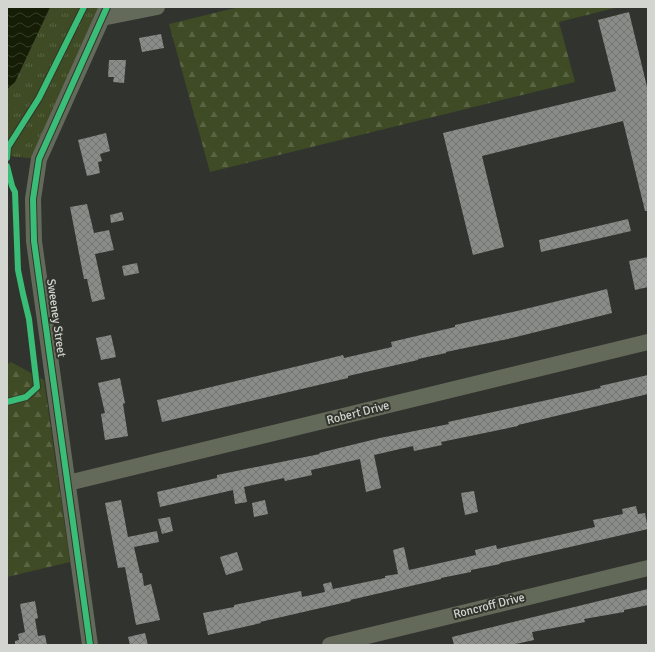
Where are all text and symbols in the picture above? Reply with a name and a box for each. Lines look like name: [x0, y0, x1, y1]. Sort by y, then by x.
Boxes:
street label: Sweeney Street: [43, 278, 69, 358]
street label: Robert Drive: [325, 398, 391, 428]
street label: Roncroff Drive: [452, 590, 526, 622]

